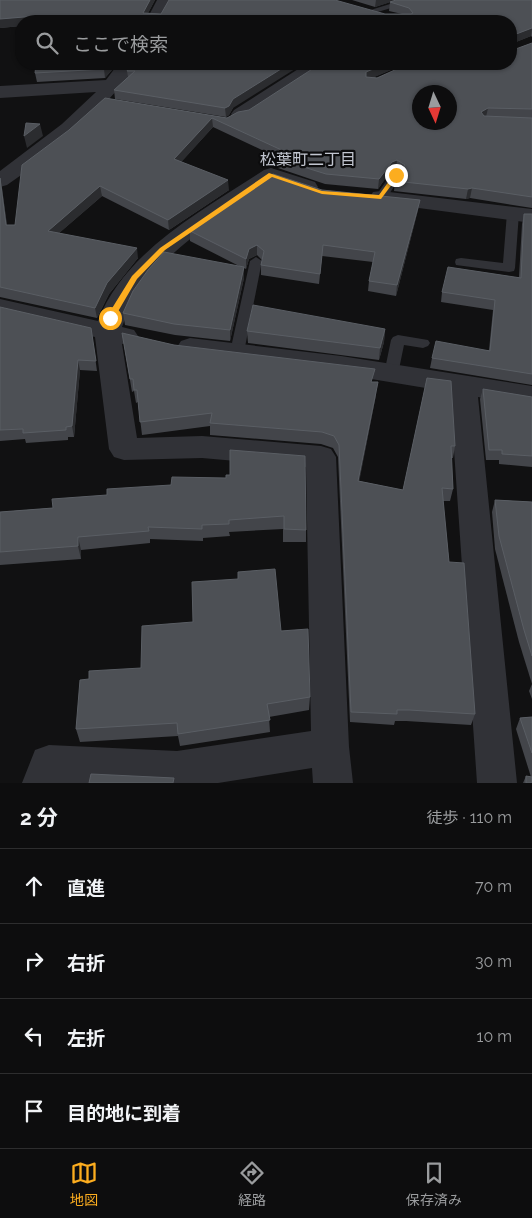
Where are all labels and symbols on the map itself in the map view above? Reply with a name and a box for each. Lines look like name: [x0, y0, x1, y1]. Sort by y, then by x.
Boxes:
north arrow: [412, 85, 457, 130]
district label: 松葉町二丁目: [260, 150, 356, 169]
route end: [385, 164, 408, 187]
route start: [99, 307, 122, 330]

